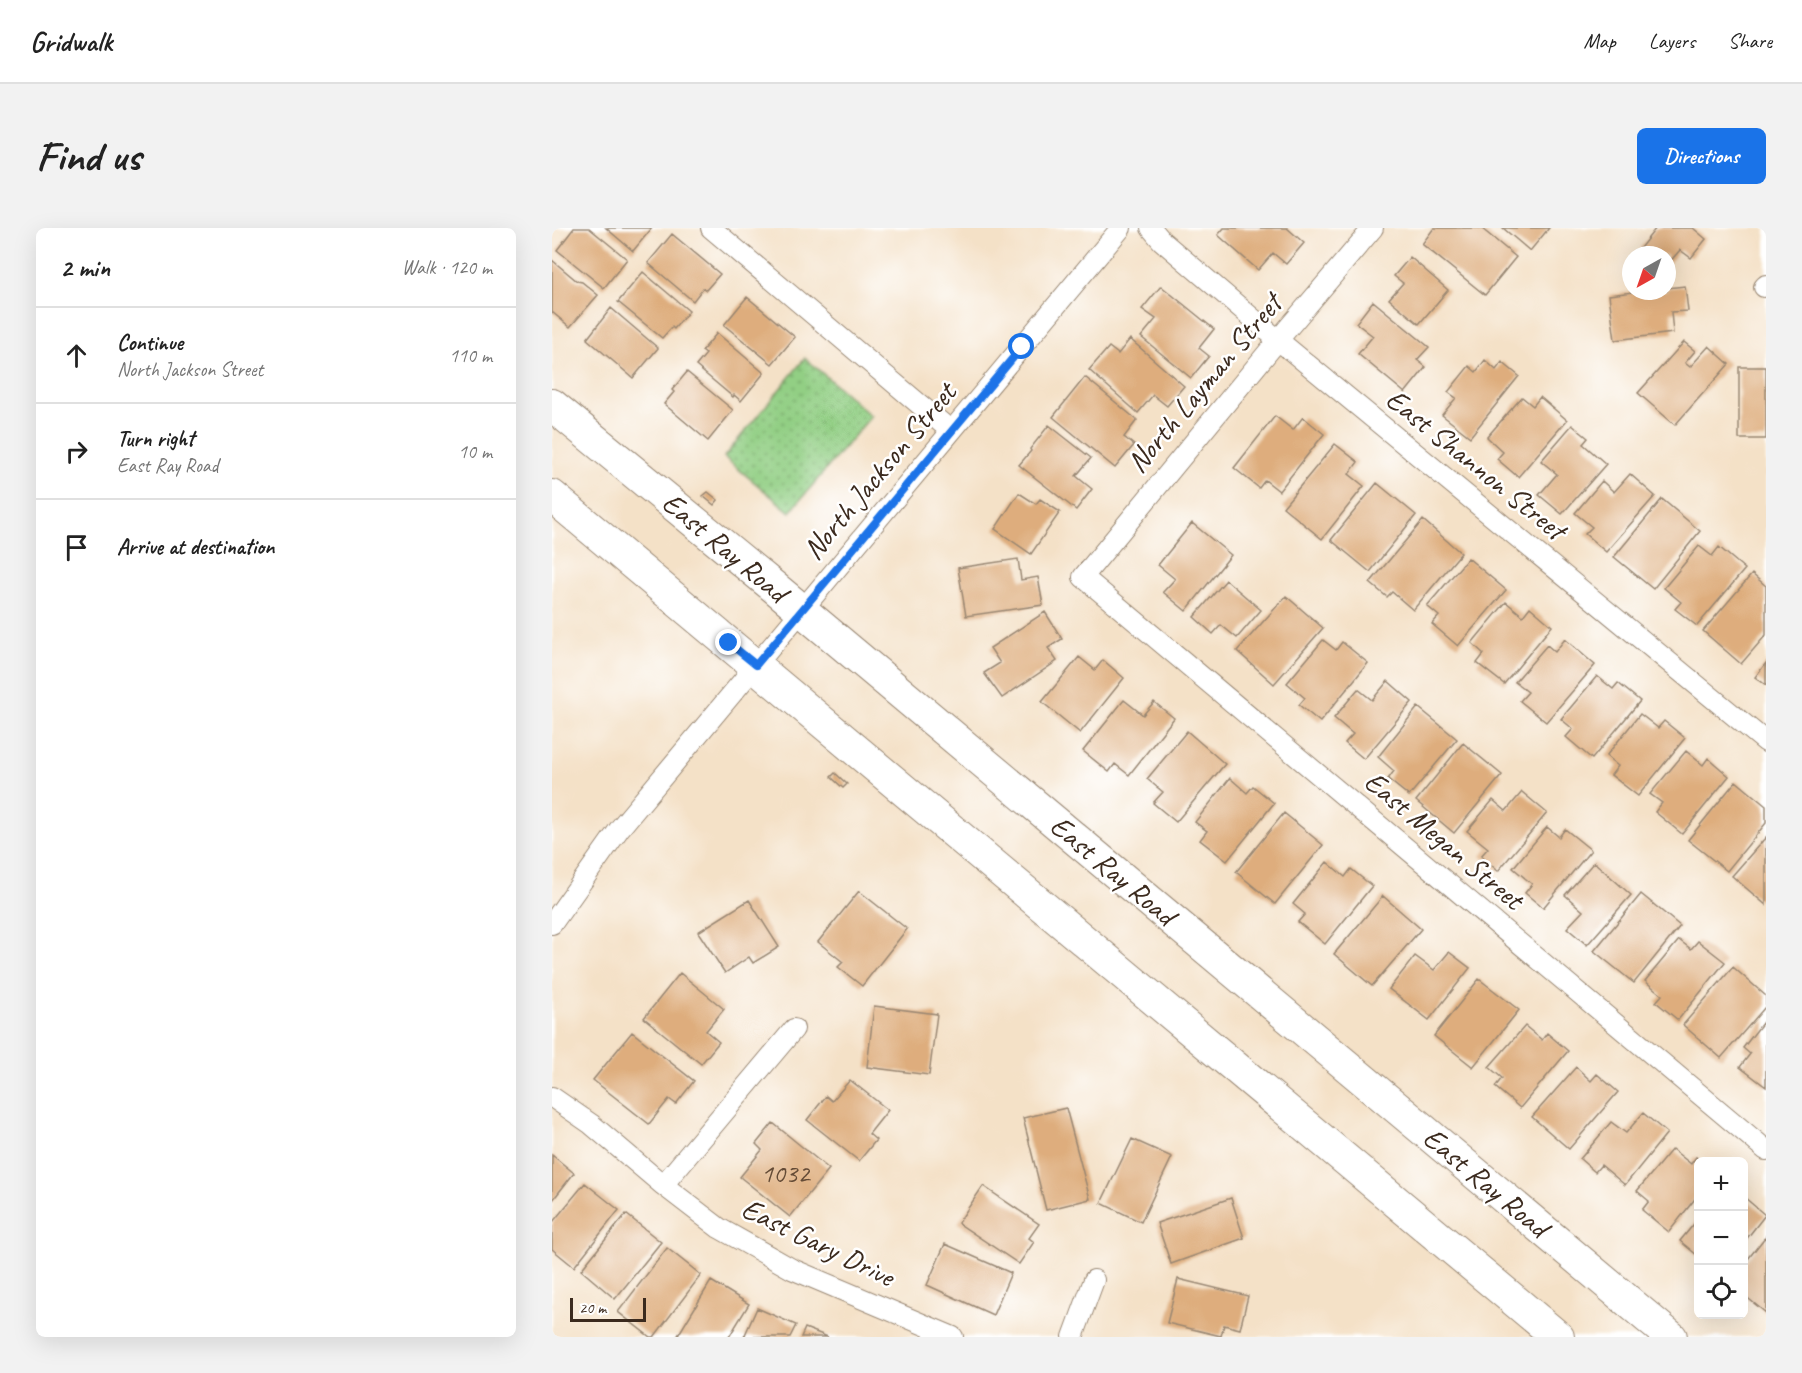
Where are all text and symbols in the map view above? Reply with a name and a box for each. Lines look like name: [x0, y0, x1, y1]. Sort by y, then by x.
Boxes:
text: Gridwalk: [30, 24, 112, 59]
text: Map: [1583, 28, 1616, 54]
text: Layers: [1649, 28, 1695, 54]
text: Share: [1728, 28, 1772, 54]
button: Directions: [1637, 128, 1766, 184]
text: Find us: [36, 130, 141, 183]
north arrow: [1622, 246, 1676, 300]
text: 2 min: [60, 251, 110, 284]
text: Walk · 120 m: [402, 255, 492, 280]
street label: North Layman Street: [1118, 283, 1293, 480]
text: Continue: [117, 329, 183, 357]
route start: [1008, 333, 1034, 359]
icon: ahead: [60, 339, 93, 372]
text: 110 m: [449, 343, 492, 368]
text: North Jackson Street: [117, 357, 263, 382]
street label: North Jackson Street: [794, 372, 966, 567]
street label: East Shannon Street: [1378, 380, 1577, 551]
text: Turn right: [117, 425, 194, 453]
icon: right: [60, 435, 93, 468]
text: 10 m: [458, 439, 492, 464]
text: East Ray Road: [117, 453, 218, 478]
street label: East Ray Road: [655, 484, 799, 613]
icon: arrive: [60, 531, 93, 564]
text: Arrive at destination: [117, 533, 274, 561]
route end: [715, 629, 741, 655]
street label: East Megan Street: [1357, 762, 1534, 920]
street label: East Ray Road: [1043, 807, 1187, 936]
street label: East Ray Road: [1416, 1119, 1560, 1248]
house number: 1032: [761, 1156, 811, 1190]
map controls: [1694, 1157, 1748, 1319]
button: +: [1694, 1157, 1748, 1211]
street label: East Gary Drive: [736, 1189, 902, 1296]
button: −: [1694, 1211, 1748, 1265]
button: locate: [1694, 1265, 1748, 1319]
scale bar: [570, 1295, 646, 1322]
text: 20 m: [579, 1298, 606, 1318]

